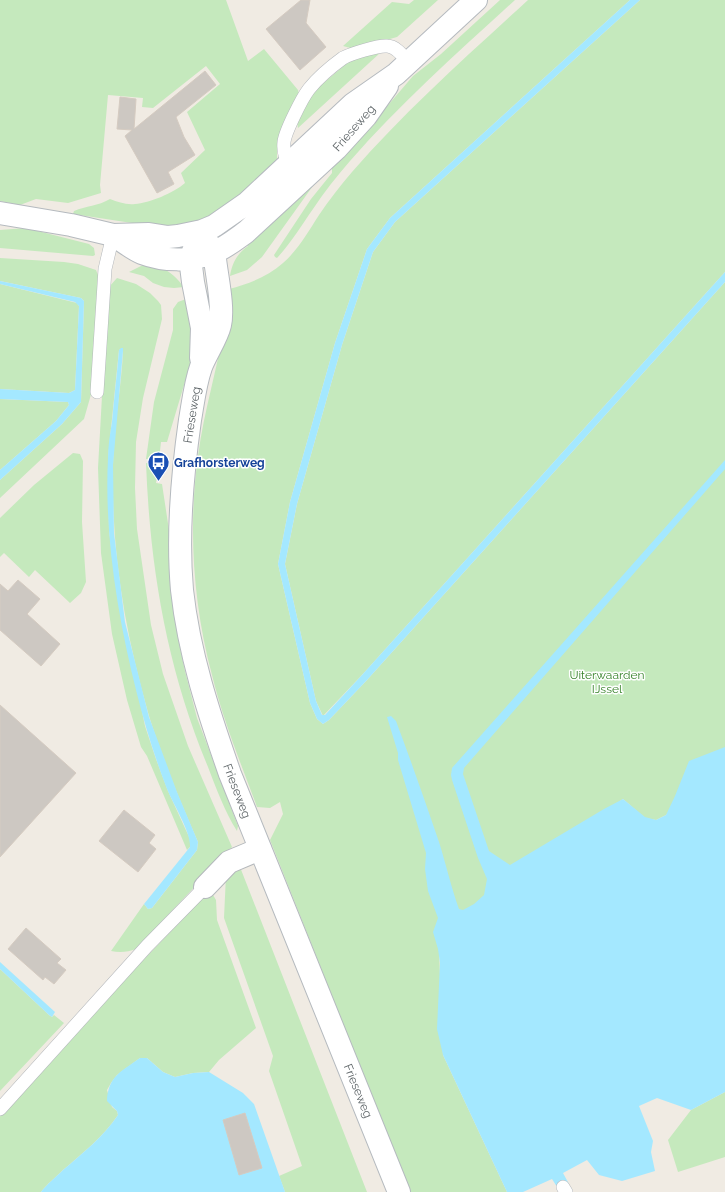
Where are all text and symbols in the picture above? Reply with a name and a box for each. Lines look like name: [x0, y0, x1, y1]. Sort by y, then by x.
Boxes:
street label: Frieseweg: [330, 102, 378, 154]
street label: Frieseweg: [181, 386, 203, 444]
bus stop icon: Grafhorsterweg: [146, 450, 172, 483]
place label: Grafhorsterweg: [174, 456, 265, 470]
park label: Uiterwaarden IJssel: [569, 668, 645, 696]
street label: Frieseweg: [220, 762, 254, 820]
street label: Frieseweg: [341, 1062, 375, 1120]

